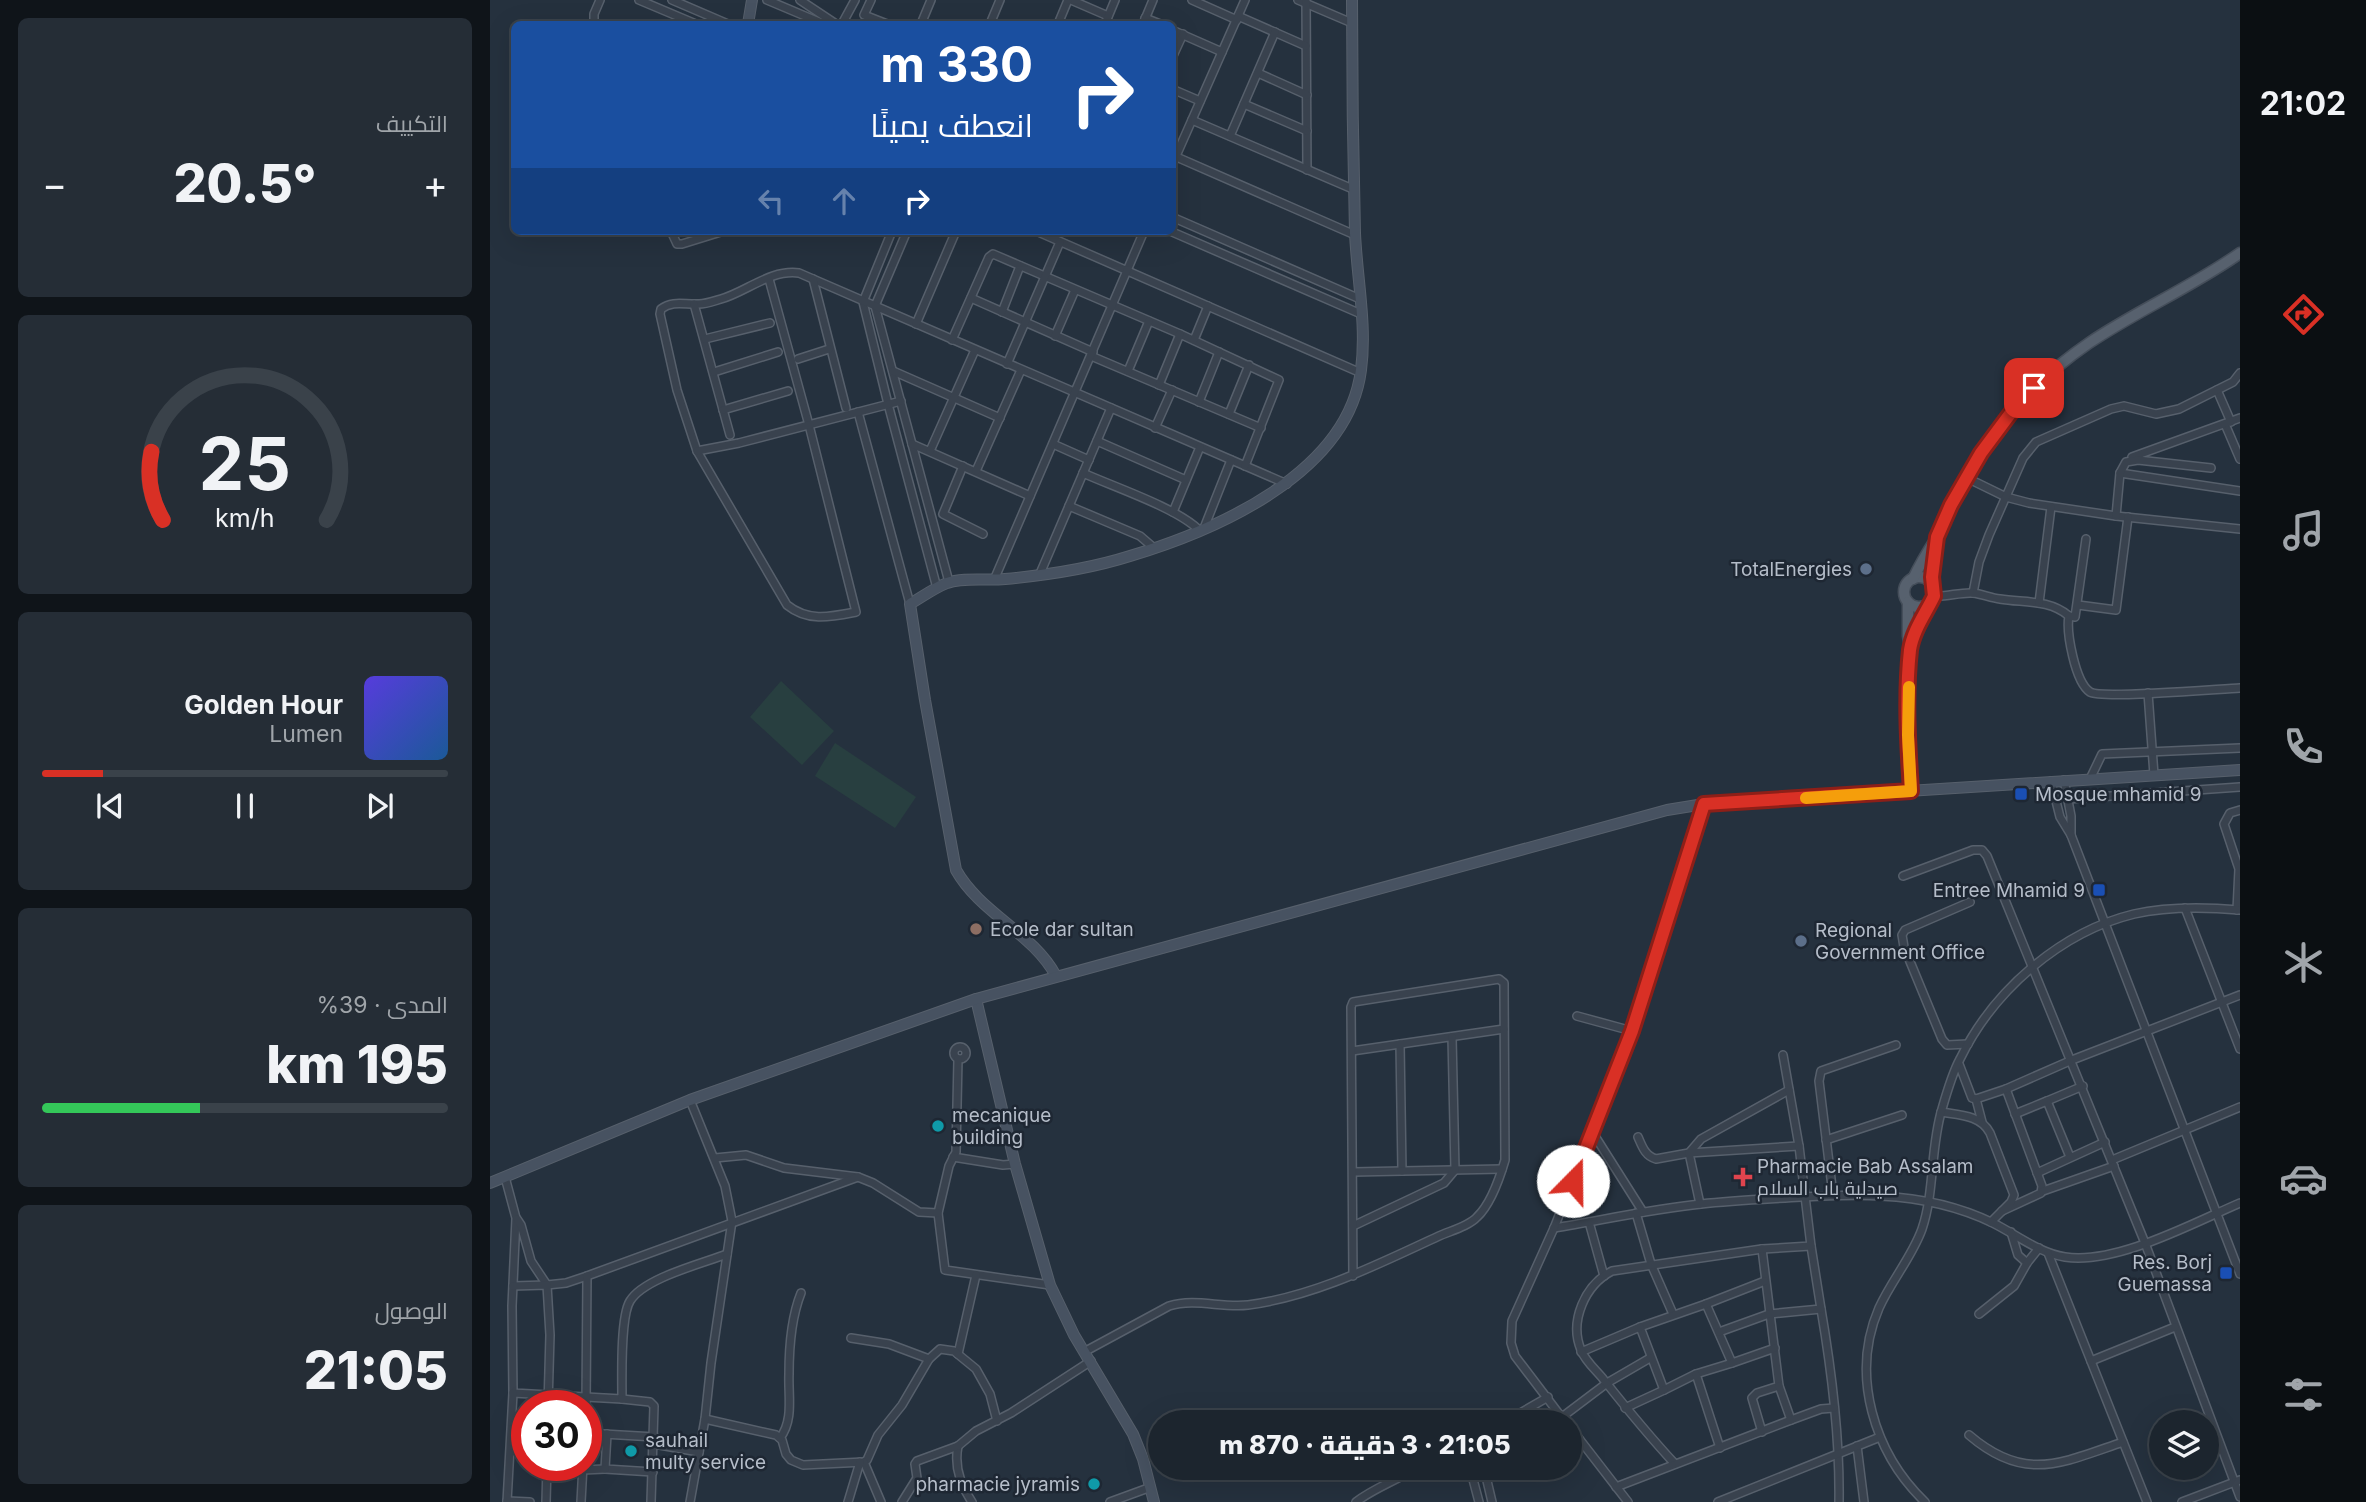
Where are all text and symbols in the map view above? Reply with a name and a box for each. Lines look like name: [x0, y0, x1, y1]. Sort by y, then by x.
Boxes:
text: 330 m: [880, 35, 1033, 94]
icon: right: [1057, 49, 1148, 140]
text: 21:02: [2260, 84, 2346, 123]
text: انعطف يمينًا: [870, 106, 1033, 145]
text: التكييف: [376, 110, 448, 138]
text: 20.5°: [173, 152, 317, 215]
text: −: [42, 161, 67, 207]
text: +: [423, 161, 448, 207]
icon: left: [752, 182, 790, 220]
icon: ahead: [825, 182, 863, 220]
icon: right: [898, 182, 936, 220]
icon: directions: [2279, 290, 2328, 339]
pin: [2004, 358, 2064, 418]
icon: arrive: [2015, 369, 2053, 407]
text: 25: [199, 420, 291, 509]
text: km/h: [215, 503, 275, 533]
icon: music: [2279, 506, 2328, 555]
place label: TotalEnergies: [1730, 558, 1852, 581]
marker: TotalEnergies: [1858, 561, 1874, 577]
text: Golden Hour: [184, 689, 343, 720]
text: Lumen: [269, 720, 343, 748]
icon: phone: [2279, 722, 2328, 771]
place label: Mosque mhamid 9: [2035, 783, 2201, 806]
marker: Mosque mhamid 9: [2013, 786, 2029, 802]
icon: previous: [91, 787, 129, 825]
icon: pause: [226, 787, 264, 825]
icon: next: [361, 787, 399, 825]
place label: Entree Mhamid 9: [1933, 879, 2085, 902]
marker: Entree Mhamid 9: [2091, 882, 2107, 898]
place label: Ecole dar sultan: [990, 918, 1134, 941]
place label: Regional Government Office: [1815, 919, 1985, 964]
marker: Ecole dar sultan: [968, 921, 984, 937]
marker: Regional Government Office: [1793, 933, 1809, 949]
icon: climate: [2279, 938, 2328, 987]
text: المدى · 39%: [316, 991, 448, 1019]
text: 195 km: [266, 1033, 448, 1096]
place label: mecanique building: [952, 1104, 1051, 1149]
marker: mecanique building: [930, 1118, 946, 1134]
position arrow: [1536, 1144, 1610, 1218]
icon: car: [2279, 1154, 2328, 1203]
place label: Pharmacie Bab Assalam صيدلية باب السلام: [1757, 1155, 1974, 1202]
marker: Pharmacie Bab Assalam صيدلية باب السلام: [1735, 1169, 1751, 1185]
place label: Res. Borj Guemassa: [2117, 1251, 2212, 1296]
marker: Res. Borj Guemassa: [2218, 1265, 2234, 1281]
text: الوصول: [375, 1297, 448, 1325]
text: 21:05: [304, 1339, 448, 1402]
icon: filters: [2279, 1370, 2328, 1419]
speed limit sign: 30: [511, 1390, 602, 1481]
map controls: [2149, 1410, 2219, 1480]
button: layers: [2149, 1410, 2219, 1480]
place label: sauhail multy service: [645, 1429, 766, 1474]
text: 21:05 · 3 دقيقة · 870 m: [1219, 1429, 1511, 1460]
marker: sauhail multy service: [623, 1443, 639, 1459]
place label: pharmacie jyramis: [915, 1473, 1080, 1496]
marker: pharmacie jyramis: [1086, 1476, 1102, 1492]

